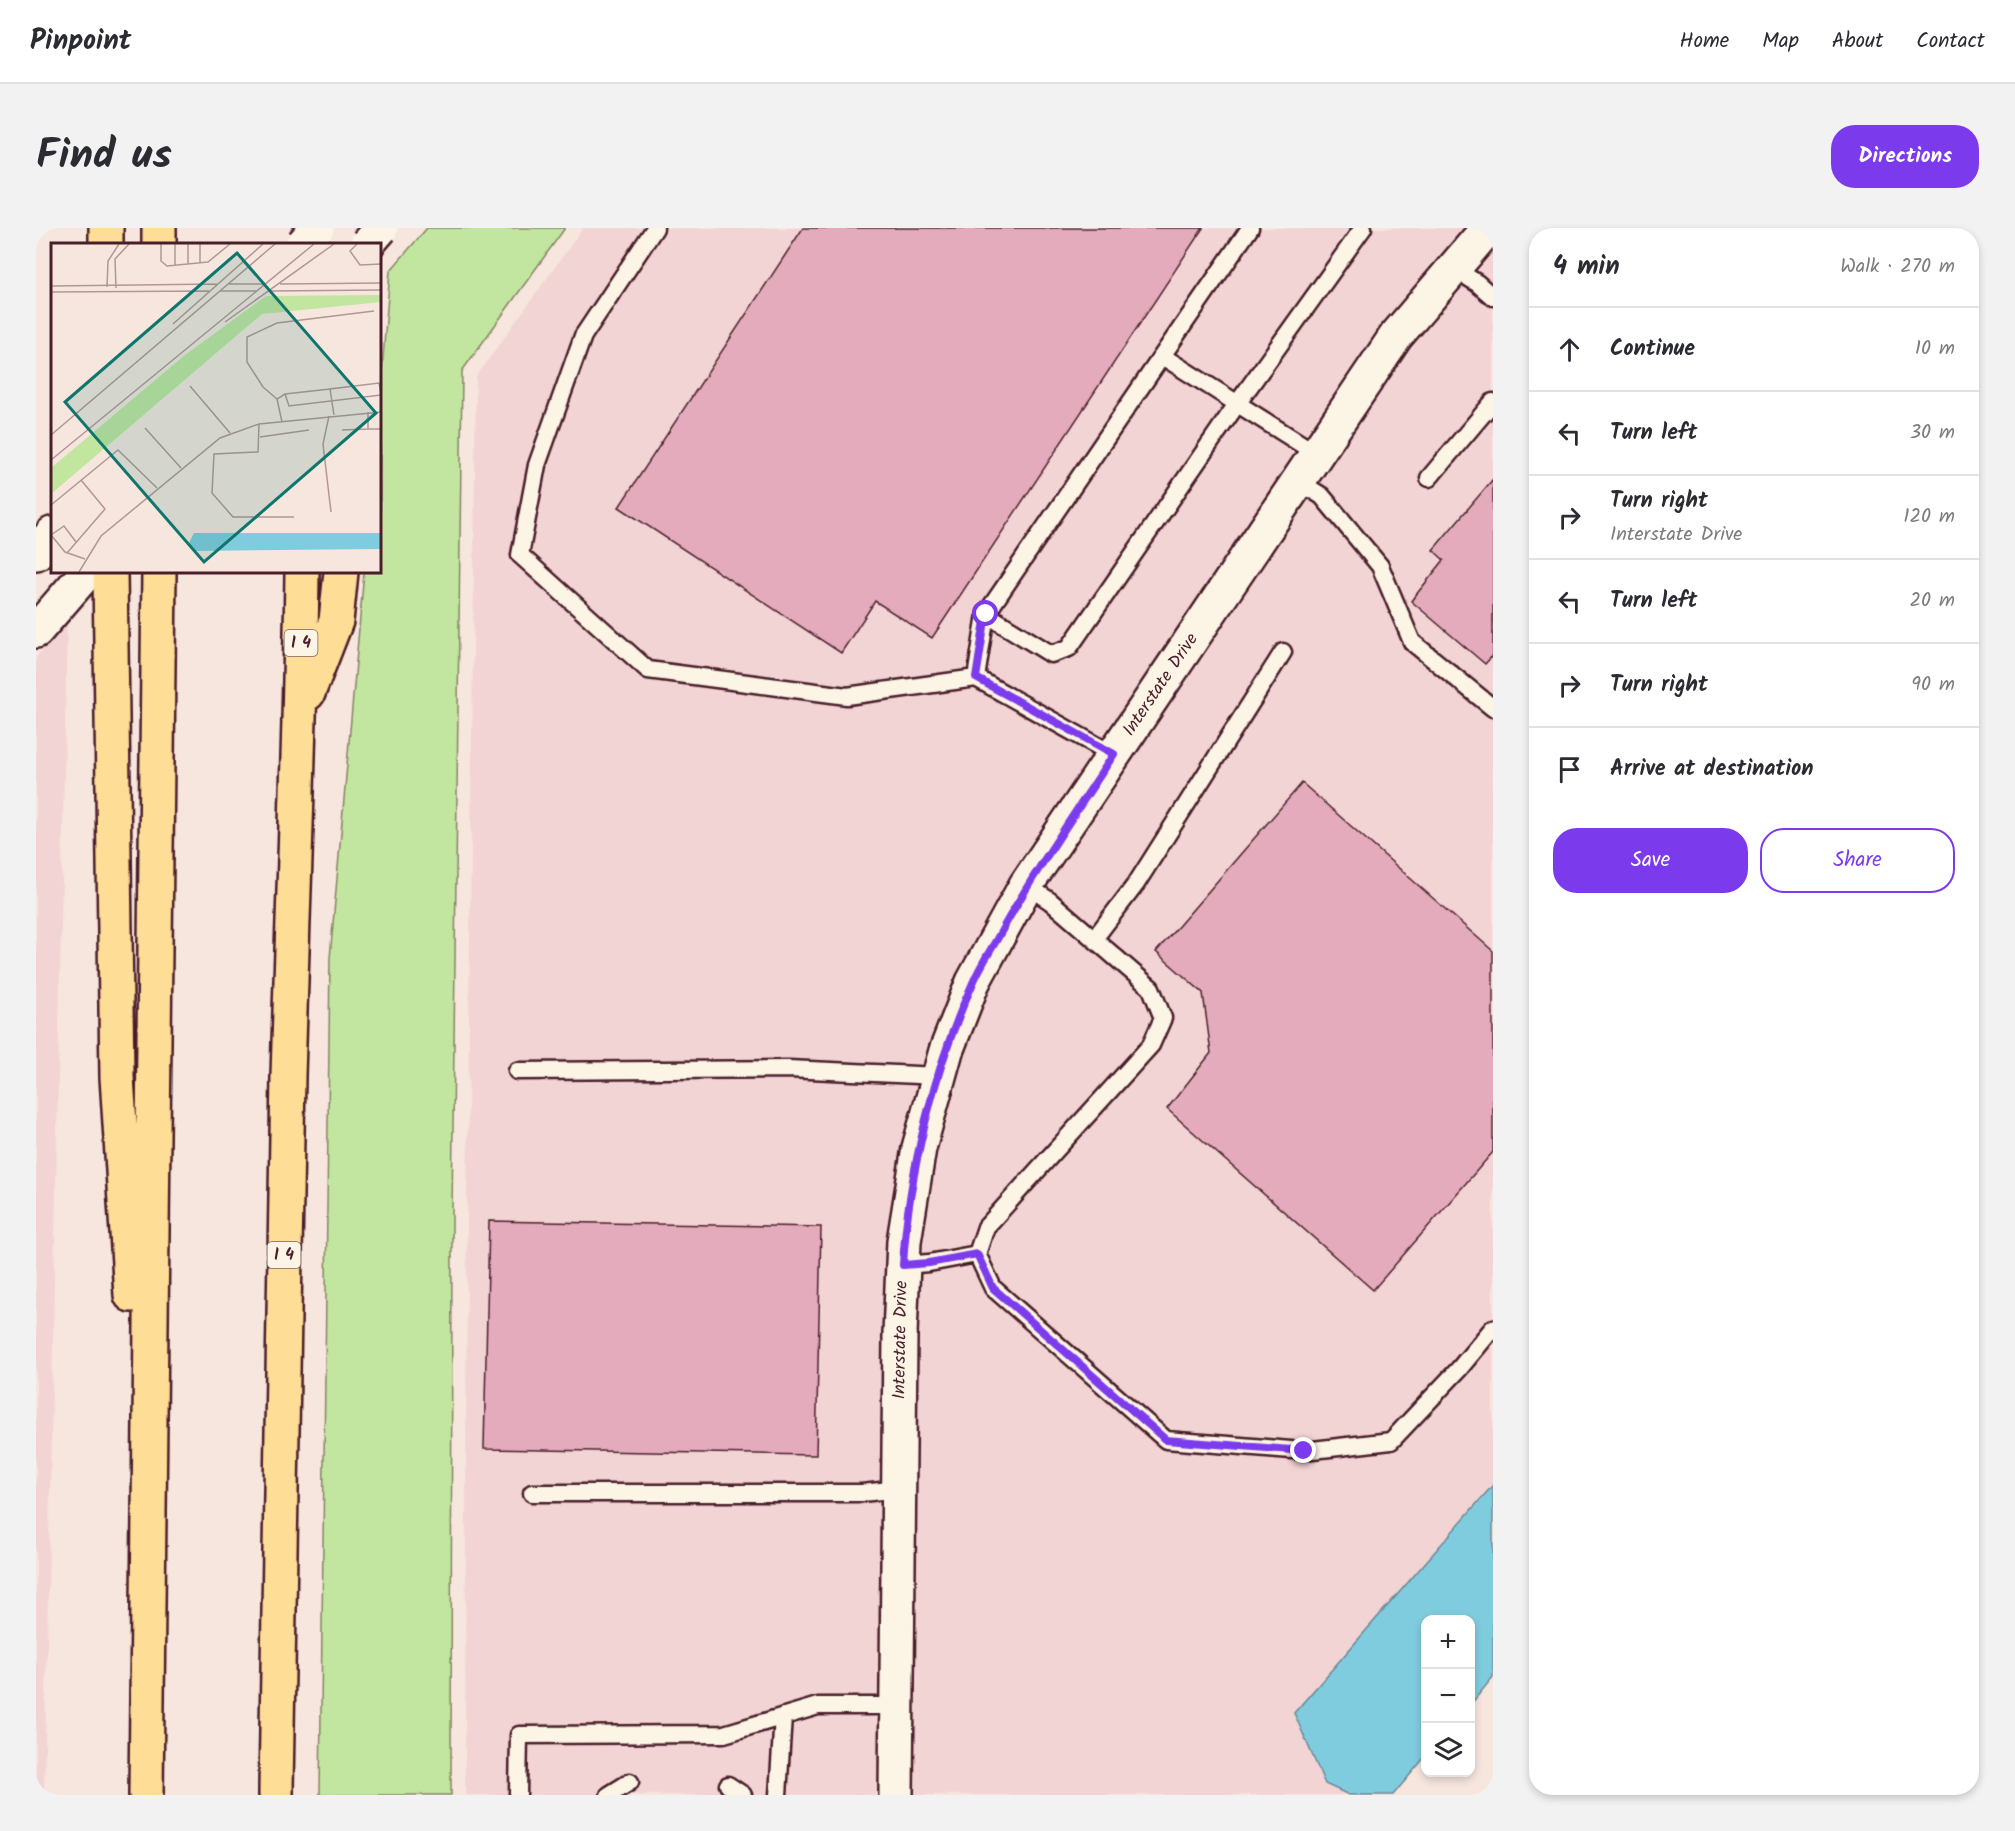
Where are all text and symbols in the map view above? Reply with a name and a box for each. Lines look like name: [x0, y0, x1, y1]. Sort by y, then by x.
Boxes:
text: Pinpoint: [30, 19, 131, 64]
text: Home: [1680, 25, 1729, 58]
text: Map: [1762, 25, 1799, 58]
text: About: [1832, 25, 1883, 58]
text: Contact: [1916, 25, 1985, 58]
text: Find us: [36, 123, 172, 190]
button: Directions: [1831, 125, 1979, 188]
inset map: [51, 243, 381, 573]
text: 4 min: [1553, 246, 1620, 288]
text: Walk · 270 m: [1840, 251, 1955, 283]
text: Continue: [1610, 332, 1695, 367]
icon: ahead: [1553, 333, 1586, 366]
text: 10 m: [1915, 333, 1955, 365]
text: Turn left: [1610, 416, 1697, 451]
icon: left: [1553, 417, 1586, 450]
text: 30 m: [1910, 417, 1955, 449]
text: Turn right: [1610, 484, 1708, 519]
icon: right: [1553, 501, 1586, 534]
text: 120 m: [1903, 501, 1955, 533]
text: Interstate Drive: [1610, 519, 1742, 551]
text: Turn left: [1610, 584, 1697, 619]
icon: left: [1553, 585, 1586, 618]
text: 20 m: [1909, 585, 1955, 617]
route start: [972, 600, 998, 626]
street label: Interstate Drive: [1116, 628, 1206, 742]
road number: I 4: [284, 630, 318, 656]
text: Turn right: [1610, 668, 1708, 703]
icon: right: [1553, 669, 1586, 702]
text: 90 m: [1911, 669, 1955, 701]
text: Arrive at destination: [1610, 752, 1813, 787]
icon: arrive: [1553, 753, 1586, 786]
button: Save: [1553, 828, 1748, 893]
button: Share: [1760, 828, 1955, 893]
road number: I 4: [268, 1242, 300, 1268]
street label: Interstate Drive: [885, 1280, 917, 1400]
route end: [1290, 1437, 1316, 1463]
map controls: [1421, 1615, 1475, 1777]
button: +: [1421, 1615, 1475, 1669]
button: −: [1421, 1669, 1475, 1723]
button: layers: [1421, 1723, 1475, 1777]

